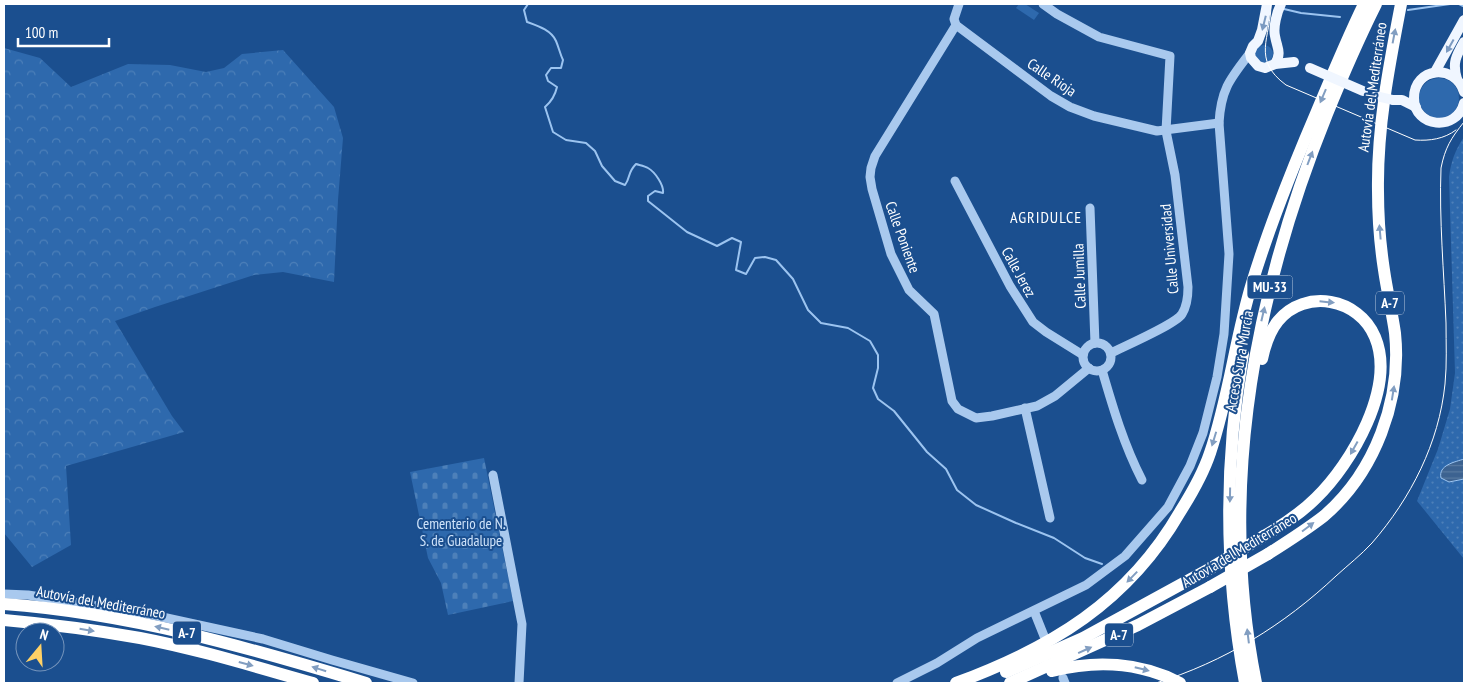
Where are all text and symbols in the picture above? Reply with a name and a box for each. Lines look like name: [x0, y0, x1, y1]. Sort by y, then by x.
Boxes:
scale bar: [18, 15, 109, 47]
one-way arrow: [1260, 15, 1268, 31]
street label: Autovía del Mediterráneo: [1354, 21, 1390, 153]
text: 100 m: [25, 23, 58, 42]
one-way arrow: [1391, 27, 1399, 43]
one-way arrow: [1446, 39, 1454, 54]
street label: Calle Rioja: [1024, 54, 1080, 100]
one-way arrow: [1319, 89, 1327, 103]
one-way arrow: [1306, 150, 1314, 165]
street label: Calle Poniente: [881, 199, 925, 275]
street label: Calle Universidad: [1156, 203, 1182, 295]
district label: AGRIDULCE: [1010, 207, 1082, 227]
one-way arrow: [1376, 224, 1384, 240]
street label: Calle Jumilla: [1068, 243, 1090, 309]
street label: Calle Jerez: [997, 244, 1041, 300]
road number: MU-33: [1248, 276, 1292, 298]
road number: A-7: [1376, 292, 1404, 314]
one-way arrow: [1319, 298, 1335, 306]
one-way arrow: [1259, 306, 1267, 321]
street label: Acceso Sur a Murcia: [1221, 309, 1257, 413]
one-way arrow: [1389, 385, 1397, 401]
one-way arrow: [1210, 431, 1218, 446]
one-way arrow: [1350, 441, 1359, 454]
one-way arrow: [1225, 487, 1233, 503]
street label: Autovía del Mediterráneo: [1178, 508, 1300, 592]
park label: Cementerio de N. S. de Guadalupe: [416, 514, 506, 550]
one-way arrow: [1301, 522, 1315, 532]
one-way arrow: [1126, 570, 1138, 582]
street label: Autovía del Mediterráneo: [35, 581, 167, 623]
north arrow: [15, 622, 65, 672]
road number: A-7: [173, 622, 201, 644]
one-way arrow: [154, 624, 169, 632]
road number: A-7: [1105, 624, 1133, 646]
text: N: [38, 625, 50, 644]
one-way arrow: [79, 626, 95, 634]
one-way arrow: [1244, 628, 1252, 644]
one-way arrow: [1078, 645, 1092, 653]
one-way arrow: [238, 660, 253, 668]
one-way arrow: [311, 665, 326, 673]
one-way arrow: [1134, 665, 1149, 673]

